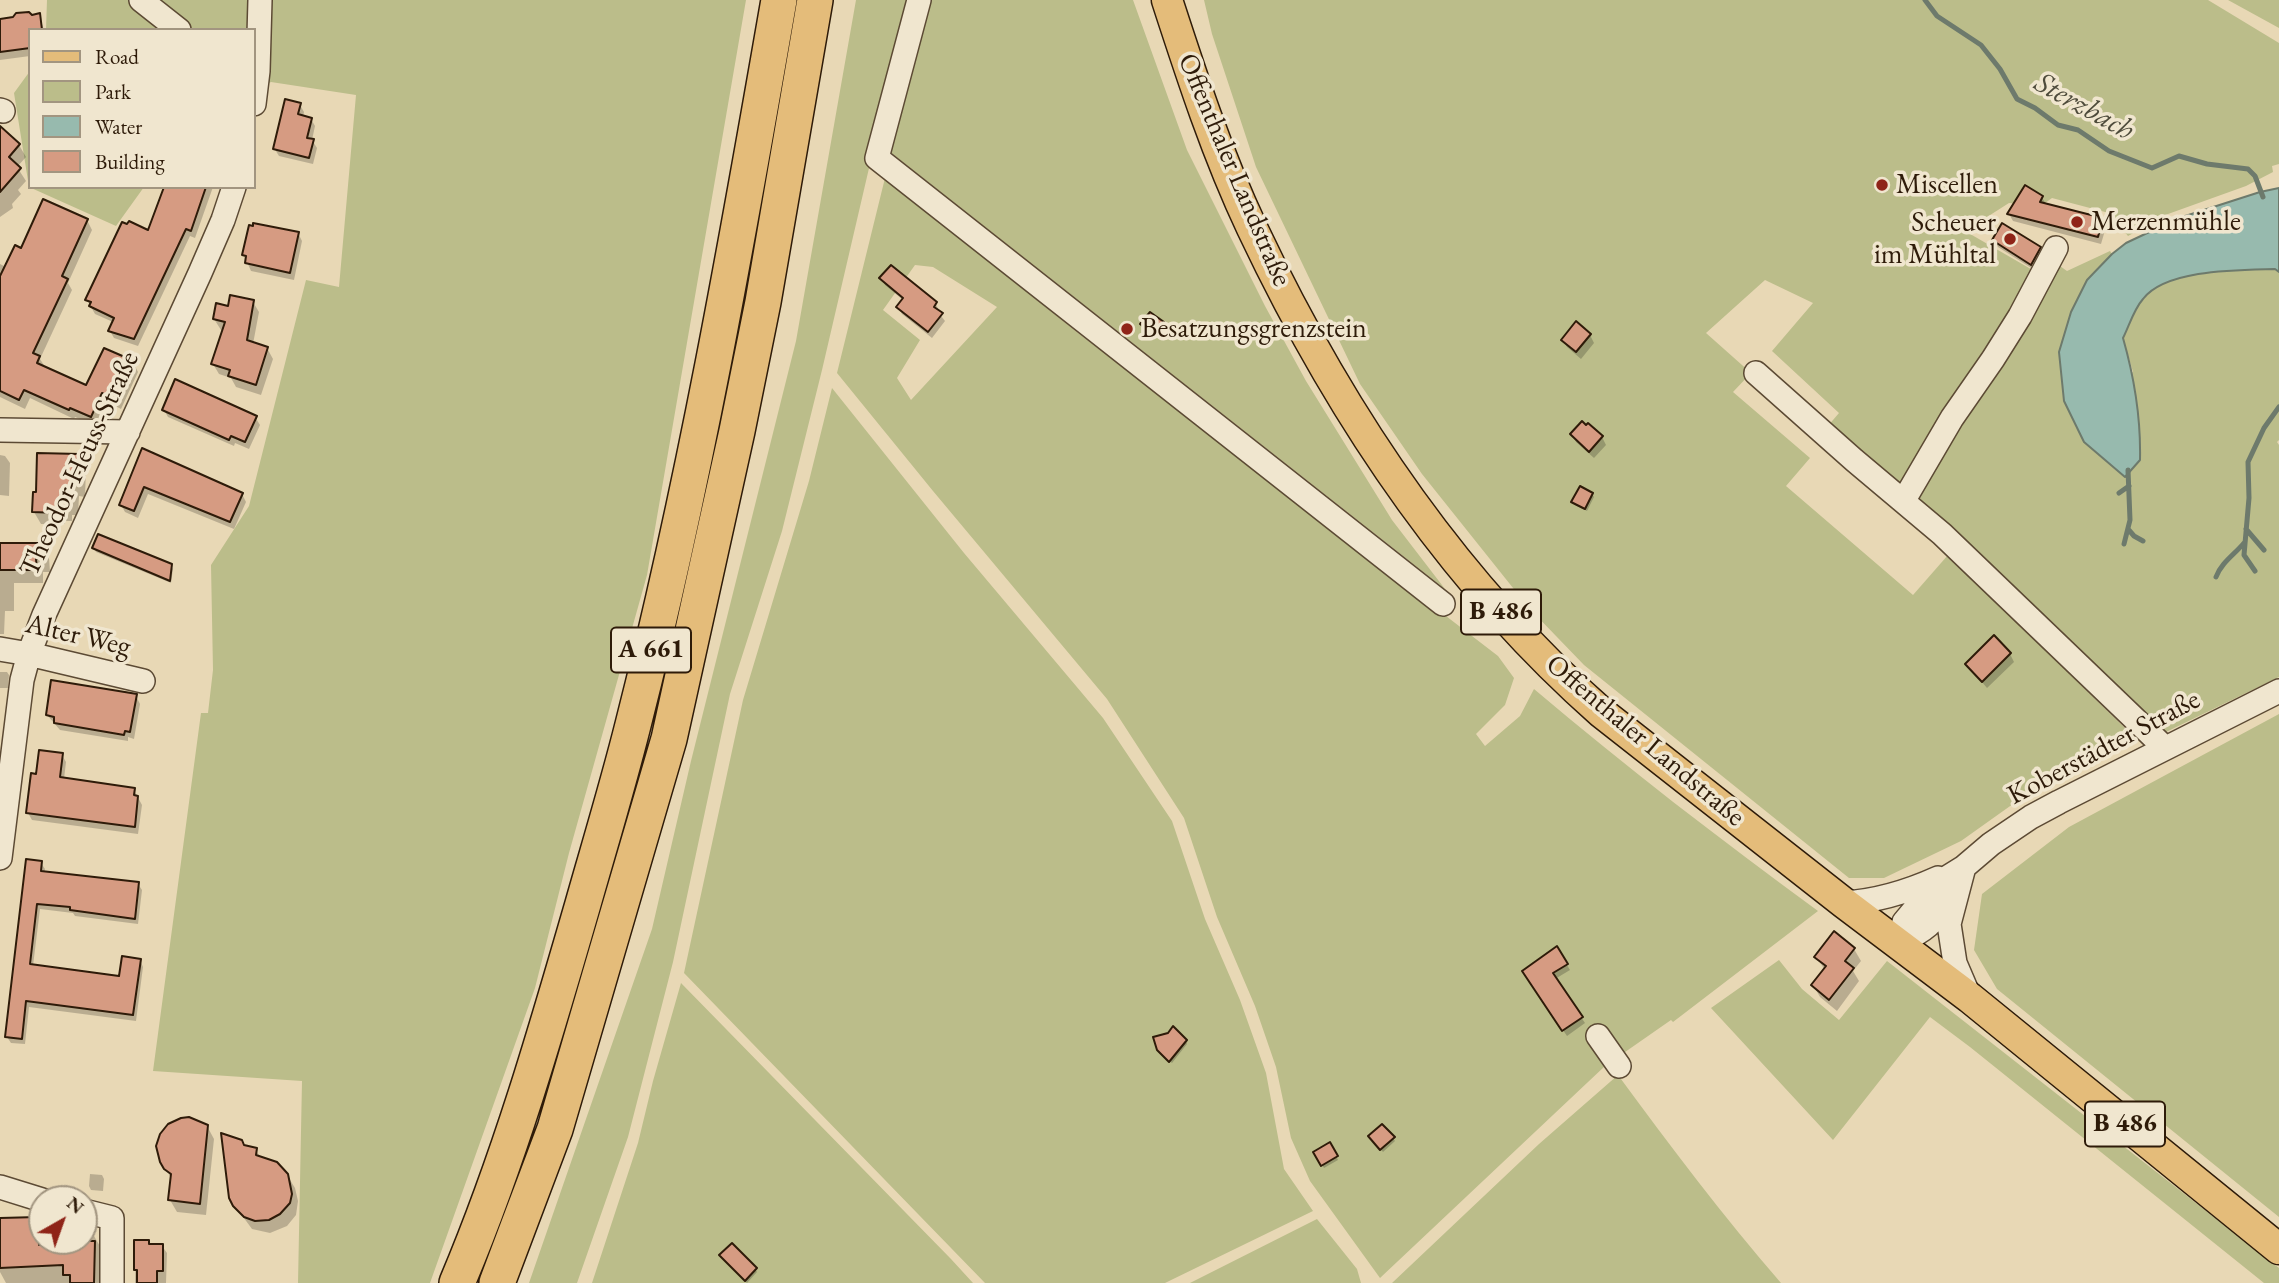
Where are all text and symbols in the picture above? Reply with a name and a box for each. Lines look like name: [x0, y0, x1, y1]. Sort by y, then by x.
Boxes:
legend: [28, 28, 256, 189]
text: Road: [95, 43, 139, 70]
street label: Offenthaler Landstraße: [1170, 49, 1298, 291]
water label: Sterzbach: [2028, 65, 2140, 149]
text: Park: [95, 78, 131, 105]
text: Water: [95, 113, 142, 140]
text: Building: [95, 148, 165, 175]
place label: Miscellen: [1896, 168, 1998, 202]
marker: Miscellen: [1874, 177, 1890, 193]
place label: Merzenmühle: [2091, 205, 2241, 239]
place label: Scheuer im Mühltal: [1874, 206, 1996, 272]
marker: Merzenmühle: [2069, 214, 2085, 230]
marker: Scheuer im Mühltal: [2002, 231, 2018, 247]
place label: Besatzungsgrenzstein: [1141, 312, 1367, 346]
marker: Besatzungsgrenzstein: [1119, 321, 1135, 337]
street label: Theodor-Heuss-Straße: [13, 346, 147, 582]
road number: B 486: [1461, 590, 1541, 634]
street label: Alter Weg: [22, 608, 134, 664]
road number: A 661: [611, 628, 691, 672]
street label: Offenthaler Landstraße: [1539, 648, 1751, 834]
street label: Koberstädter Straße: [2002, 683, 2206, 813]
road number: B 486: [2085, 1102, 2165, 1147]
north arrow: [28, 1185, 98, 1255]
text: N: [62, 1191, 89, 1220]

